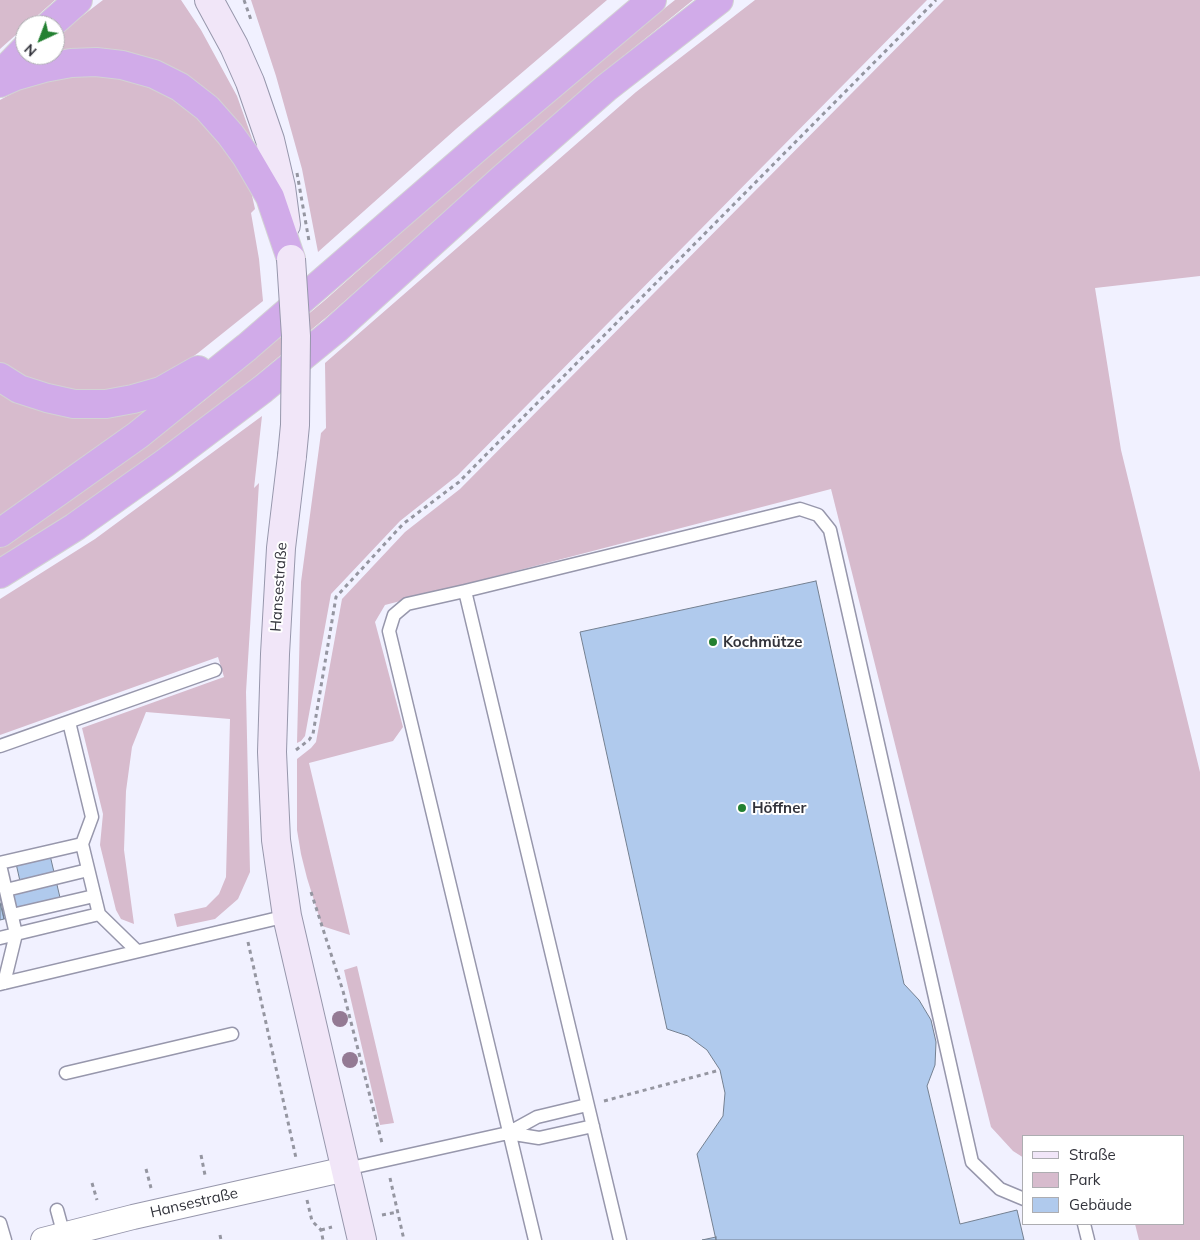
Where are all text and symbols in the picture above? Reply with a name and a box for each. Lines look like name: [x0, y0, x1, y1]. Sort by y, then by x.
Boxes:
north arrow: [15, 15, 65, 65]
text: N: [20, 40, 40, 60]
street label: Hansestraße: [267, 542, 291, 632]
place label: Kochmütze: [723, 633, 802, 651]
marker: Kochmütze: [707, 636, 719, 648]
place label: Höffner: [752, 799, 806, 817]
marker: Höffner: [736, 802, 748, 814]
legend: [1022, 1135, 1185, 1225]
text: Straße: [1069, 1145, 1116, 1164]
text: Park: [1069, 1170, 1101, 1189]
street label: Hansestraße: [148, 1184, 240, 1222]
text: Gebäude: [1069, 1195, 1132, 1214]

